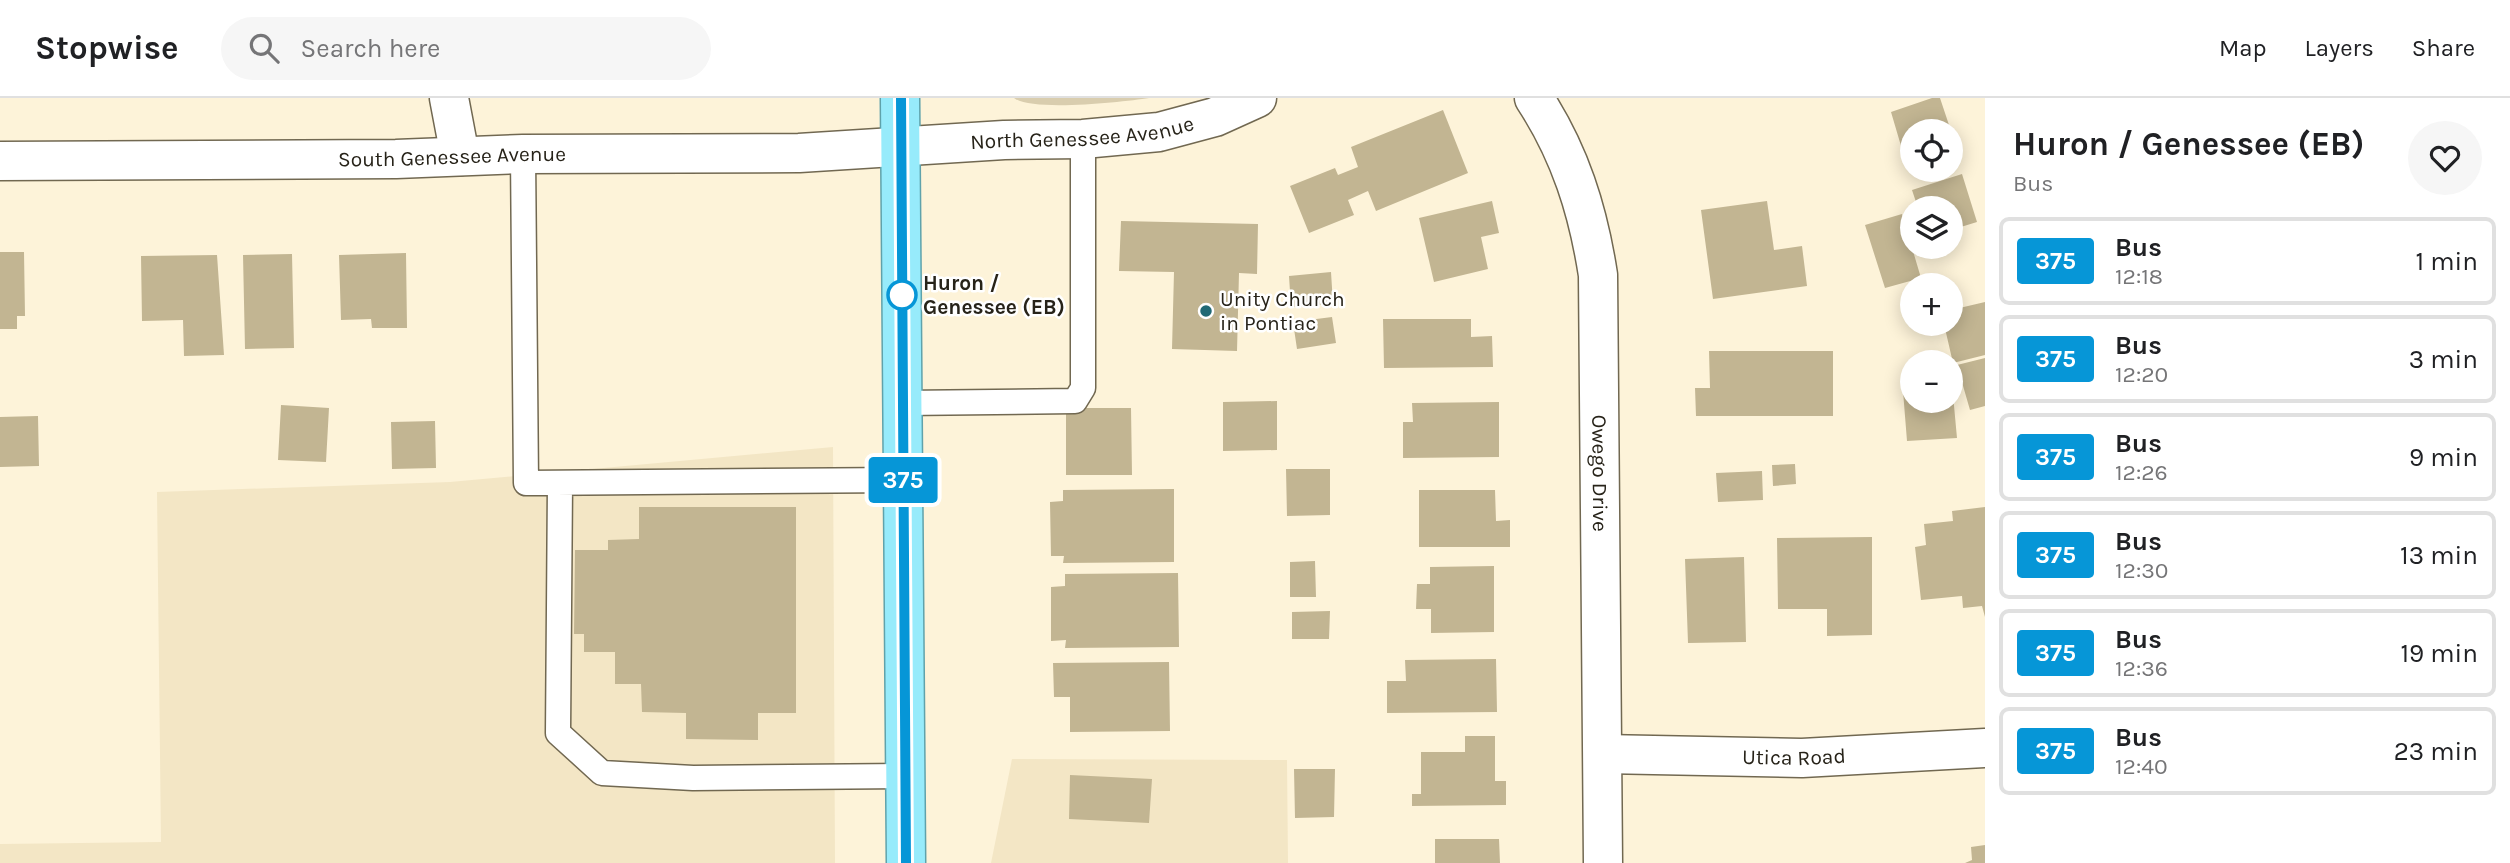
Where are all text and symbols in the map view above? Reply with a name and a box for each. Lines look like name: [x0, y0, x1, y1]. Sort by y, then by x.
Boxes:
search box: [221, 17, 711, 80]
text: Stopwise: [35, 29, 179, 67]
icon: search: [245, 29, 283, 67]
text: Search here: [301, 33, 440, 64]
text: Map: [2219, 34, 2267, 62]
text: Layers: [2305, 34, 2374, 62]
text: Share: [2412, 34, 2475, 62]
street label: North Genessee Avenue: [969, 111, 1196, 154]
map controls: [1900, 119, 1963, 413]
button: locate: [1900, 119, 1963, 182]
button: heart: [2408, 121, 2482, 195]
text: Huron / Genessee (EB): [2013, 125, 2365, 163]
street label: South Genessee Avenue: [338, 142, 566, 171]
text: Bus: [2013, 170, 2053, 197]
button: layers: [1900, 196, 1963, 259]
text: Bus: [2115, 232, 2162, 263]
text: 1 min: [2415, 246, 2478, 277]
text: 375: [2035, 247, 2076, 275]
text: 12:18: [2115, 263, 2163, 290]
place label: Huron / Genessee (EB): [923, 271, 1065, 319]
button: +: [1900, 273, 1963, 336]
marker: Huron / Genessee (EB): [887, 280, 917, 310]
place label: Unity Church in Pontiac: [1220, 287, 1345, 335]
marker: Unity Church in Pontiac: [1198, 303, 1214, 319]
text: Bus: [2115, 330, 2162, 361]
text: 3 min: [2409, 344, 2478, 375]
text: 375: [2035, 345, 2076, 373]
button: −: [1900, 350, 1963, 413]
text: 12:20: [2115, 361, 2168, 388]
street label: Owego Drive: [1587, 415, 1612, 532]
text: Bus: [2115, 428, 2162, 459]
text: 9 min: [2409, 442, 2478, 473]
text: 375: [2035, 443, 2076, 471]
line badge: 375: [863, 457, 943, 503]
text: 12:26: [2115, 459, 2168, 486]
text: 375: [883, 466, 923, 494]
text: Bus: [2115, 526, 2162, 557]
text: 13 min: [2400, 540, 2478, 571]
text: 375: [2035, 541, 2076, 569]
text: 12:30: [2115, 557, 2168, 584]
text: Bus: [2115, 624, 2162, 655]
text: 19 min: [2400, 638, 2478, 669]
text: 375: [2035, 639, 2076, 667]
text: 12:36: [2115, 655, 2168, 682]
text: Bus: [2115, 722, 2162, 753]
text: 23 min: [2394, 736, 2478, 767]
text: 375: [2035, 737, 2076, 765]
street label: Utica Road: [1742, 744, 1846, 770]
text: 12:40: [2115, 753, 2168, 780]

